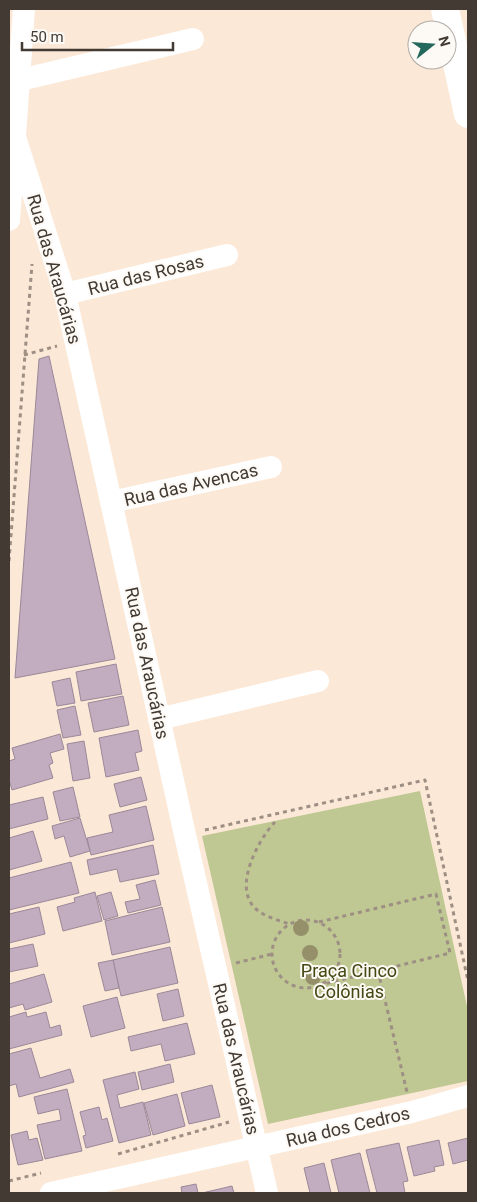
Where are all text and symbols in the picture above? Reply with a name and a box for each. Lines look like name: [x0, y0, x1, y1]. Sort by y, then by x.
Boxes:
scale bar: [22, 20, 174, 52]
north arrow: [407, 20, 457, 70]
text: 50 m: [30, 28, 64, 46]
text: N: [435, 34, 454, 48]
street label: Rua das Araucárias: [23, 191, 86, 346]
street label: Rua das Rosas: [86, 250, 206, 299]
street label: Rua das Avencas: [122, 459, 260, 510]
street label: Rua das Araucárias: [121, 585, 174, 741]
park label: Praça Cinco Colônias: [301, 960, 397, 1002]
street label: Rua das Araucárias: [209, 981, 264, 1137]
street label: Rua dos Cedros: [284, 1102, 412, 1151]

